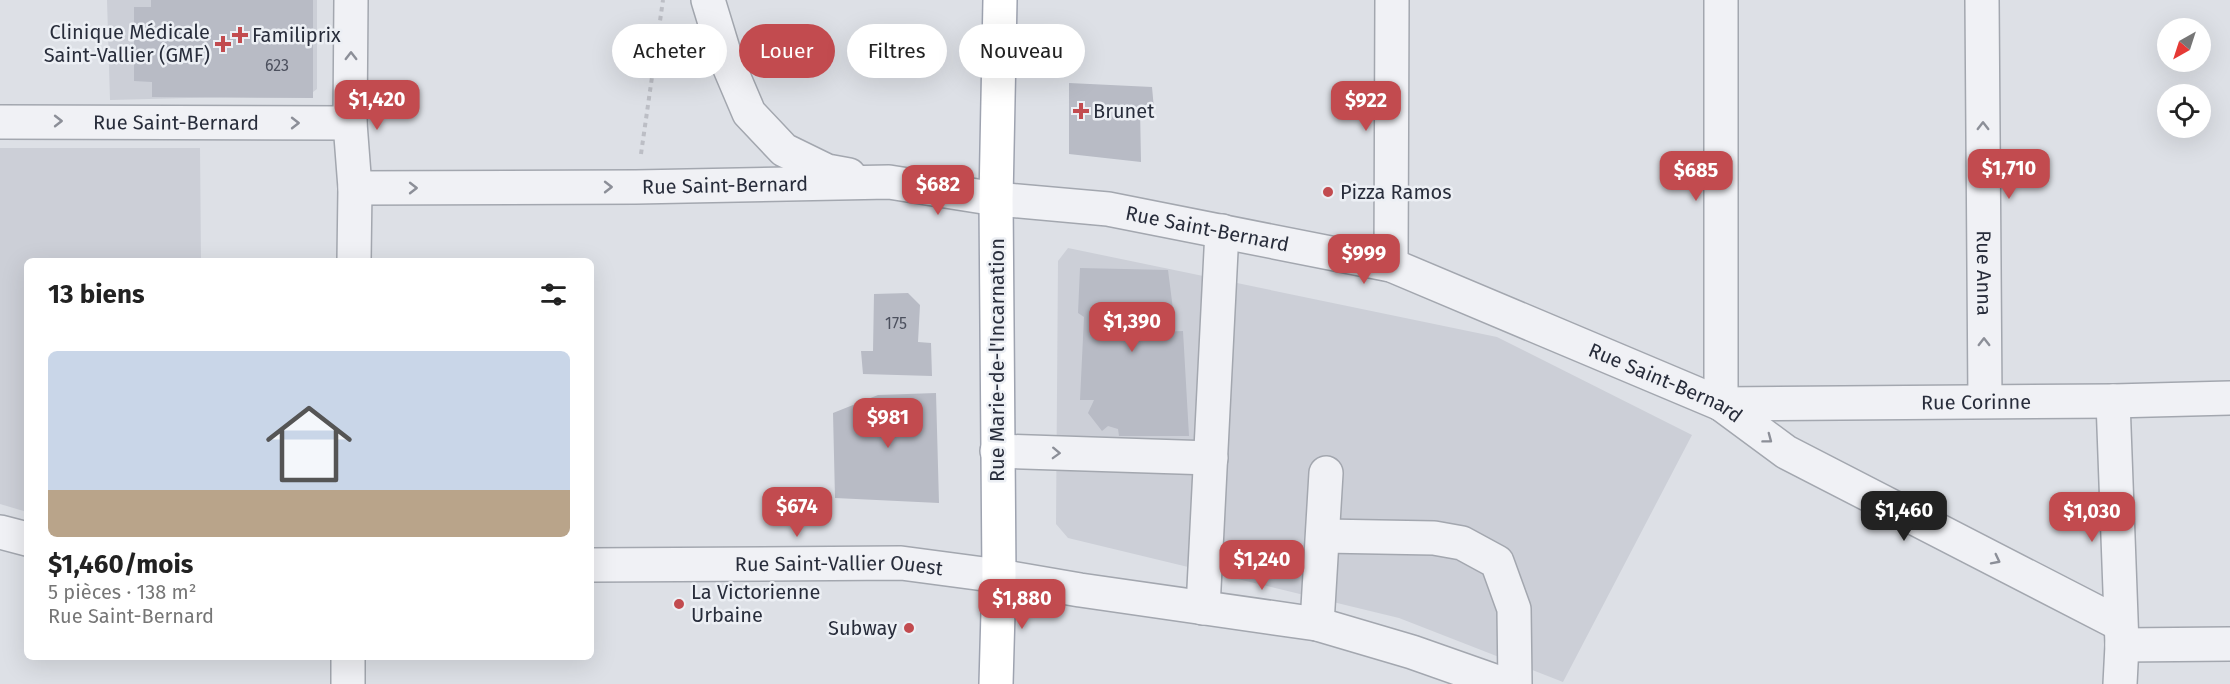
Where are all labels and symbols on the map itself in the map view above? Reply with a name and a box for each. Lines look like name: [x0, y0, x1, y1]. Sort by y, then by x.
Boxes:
north arrow: [2157, 18, 2211, 72]
place label: Clinique Médicale Saint-Vallier (GMF): [44, 20, 210, 67]
place label: Familiprix: [252, 23, 341, 47]
marker: Familiprix: [233, 28, 247, 42]
marker: Clinique Médicale Saint-Vallier (GMF): [214, 35, 232, 53]
one-way arrow: [345, 51, 357, 60]
house number: 623: [265, 56, 289, 75]
pin: $1,420: [328, 80, 426, 131]
pin: $922: [1330, 81, 1402, 132]
place label: Brunet: [1093, 99, 1155, 123]
marker: Brunet: [1074, 104, 1088, 118]
street label: Rue Saint-Bernard: [93, 110, 259, 135]
one-way arrow: [54, 115, 63, 127]
one-way arrow: [291, 117, 300, 129]
one-way arrow: [1976, 122, 1989, 131]
pin: $1,710: [1960, 149, 2058, 200]
pin: $685: [1660, 151, 1732, 202]
pin: $682: [902, 165, 974, 216]
street label: Rue Saint-Bernard: [642, 172, 808, 199]
place label: Pizza Ramos: [1340, 180, 1452, 204]
one-way arrow: [604, 181, 613, 193]
one-way arrow: [409, 182, 418, 194]
marker: Pizza Ramos: [1321, 185, 1335, 199]
street label: Rue Saint-Bernard: [1123, 201, 1291, 257]
street label: Rue Anna: [1972, 230, 1996, 316]
pin: $999: [1328, 234, 1400, 285]
street label: Rue Marie-de-l'Incarnation: [985, 238, 1009, 482]
pin: $1,390: [1083, 302, 1181, 353]
house number: 175: [885, 314, 907, 333]
street label: Rue Saint-Bernard: [1585, 338, 1747, 428]
one-way arrow: [1978, 338, 1990, 347]
street label: Rue Corinne: [1921, 390, 2031, 414]
pin: $981: [852, 398, 924, 449]
one-way arrow: [1762, 432, 1773, 443]
one-way arrow: [1051, 447, 1060, 459]
pin: $674: [761, 487, 833, 538]
pin: $1,460: [1855, 491, 1953, 542]
pin: $1,030: [2043, 492, 2141, 543]
pin: $1,240: [1213, 540, 1311, 591]
street label: Rue Saint-Vallier Ouest: [735, 551, 945, 581]
one-way arrow: [1989, 553, 2000, 565]
pin: $1,880: [973, 579, 1071, 630]
place label: La Victorienne Urbaine: [691, 580, 820, 627]
marker: La Victorienne Urbaine: [672, 597, 686, 611]
place label: Subway: [828, 616, 897, 640]
marker: Subway: [902, 621, 916, 635]

